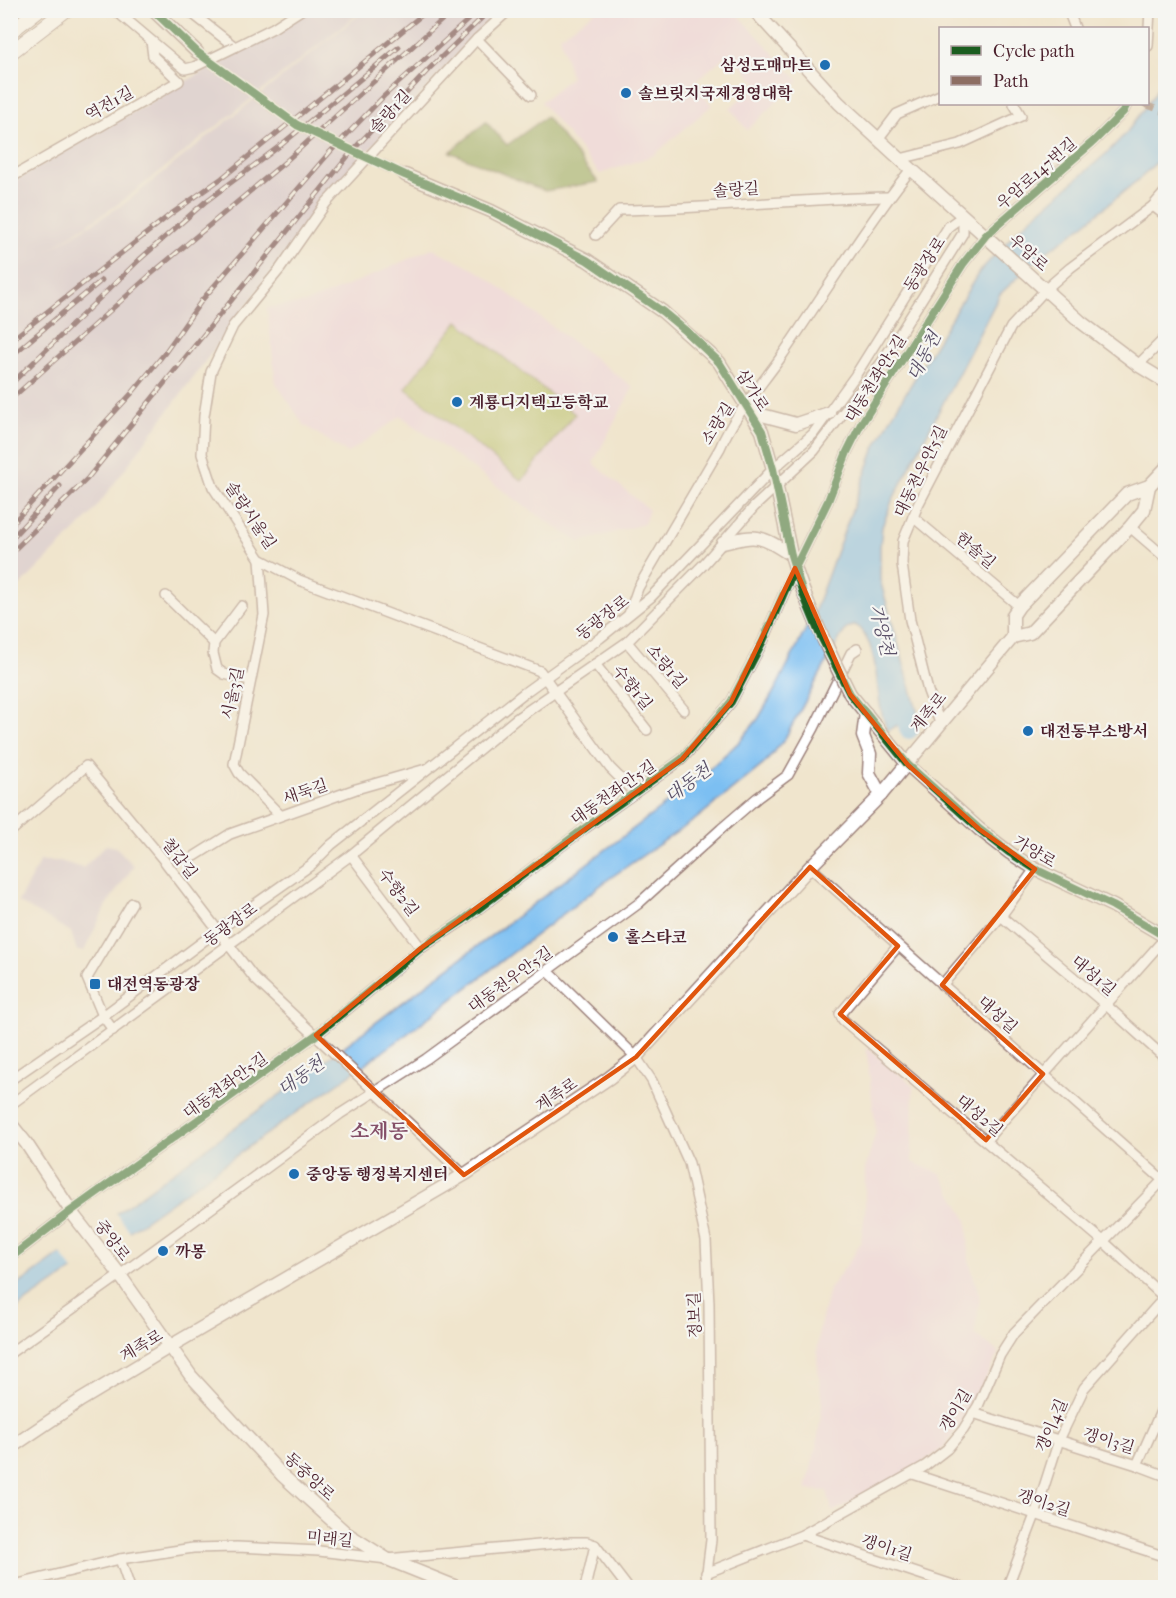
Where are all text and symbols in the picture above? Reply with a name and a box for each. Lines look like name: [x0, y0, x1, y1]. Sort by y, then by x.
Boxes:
legend: [939, 27, 1149, 105]
text: Cycle path: [993, 41, 1074, 62]
place label: 삼성도매마트: [720, 56, 814, 75]
marker: 삼성도매마트: [818, 58, 832, 72]
text: Path: [993, 71, 1029, 92]
street label: 역전1길: [82, 82, 137, 125]
place label: 솔브릿지국제경영대학: [638, 84, 793, 103]
street label: 솔랑1길: [366, 86, 415, 137]
marker: 솔브릿지국제경영대학: [619, 86, 633, 100]
street label: 우암로147번길: [992, 134, 1080, 213]
street label: 솔랑길: [712, 178, 760, 201]
street label: 우암로: [1005, 230, 1053, 275]
street label: 동광장로: [900, 233, 950, 295]
water label: 대동천: [903, 327, 946, 384]
street label: 대동천좌안5길: [841, 331, 910, 426]
street label: 삼가로: [732, 366, 773, 415]
place label: 계룡디지텍고등학교: [469, 393, 609, 412]
marker: 계룡디지텍고등학교: [450, 395, 464, 409]
street label: 소랑길: [697, 399, 738, 448]
street label: 대동천우안5길: [890, 422, 951, 520]
street label: 솔랑시울길: [221, 478, 280, 553]
street label: 한솔길: [952, 528, 1000, 573]
street label: 동광장로: [572, 591, 633, 644]
water label: 가양천: [865, 602, 898, 660]
street label: 소랑1길: [643, 640, 691, 692]
street label: 수향1길: [609, 661, 656, 714]
street label: 시울3길: [218, 665, 247, 721]
street label: 계족로: [906, 688, 951, 736]
place label: 대전동부소방서: [1040, 722, 1148, 741]
marker: 대전동부소방서: [1021, 724, 1035, 738]
street label: 대동천좌안5길: [567, 756, 660, 829]
water label: 대동천: [661, 758, 717, 807]
street label: 새둑길: [280, 775, 330, 808]
street label: 가양로: [1010, 831, 1060, 872]
street label: 철갑길: [158, 834, 201, 882]
street label: 수향2길: [375, 865, 423, 920]
street label: 동광장로: [200, 898, 261, 950]
place label: 홀스타코: [625, 928, 687, 947]
marker: 홀스타코: [606, 930, 620, 944]
street label: 대동천우안5길: [464, 942, 556, 1016]
street label: 대성1길: [1068, 951, 1120, 999]
place label: 대전역동광장: [107, 975, 200, 994]
marker: 대전역동광장: [88, 977, 102, 991]
street label: 대성길: [974, 992, 1021, 1037]
street label: 대동천좌안5길: [179, 1048, 271, 1122]
water label: 대동천: [274, 1052, 330, 1100]
street label: 계족로: [532, 1073, 581, 1115]
street label: 대성2길: [953, 1091, 1007, 1140]
district label: 소제동: [350, 1120, 409, 1143]
place label: 중앙동 행정복지센터: [306, 1165, 449, 1184]
marker: 중앙동 행정복지센터: [287, 1167, 301, 1181]
street label: 중앙로: [91, 1216, 134, 1265]
place label: 까몽: [175, 1242, 206, 1261]
marker: 까몽: [156, 1244, 170, 1258]
street label: 정보길: [684, 1291, 705, 1338]
street label: 계족로: [116, 1325, 166, 1366]
street label: 갱이길: [935, 1385, 976, 1435]
street label: 갱이4길: [1032, 1396, 1071, 1455]
street label: 갱이3길: [1081, 1424, 1137, 1457]
street label: 동중앙로: [281, 1448, 339, 1505]
street label: 갱이2길: [1015, 1485, 1073, 1520]
street label: 미래길: [306, 1527, 354, 1550]
street label: 갱이1길: [859, 1530, 915, 1565]

